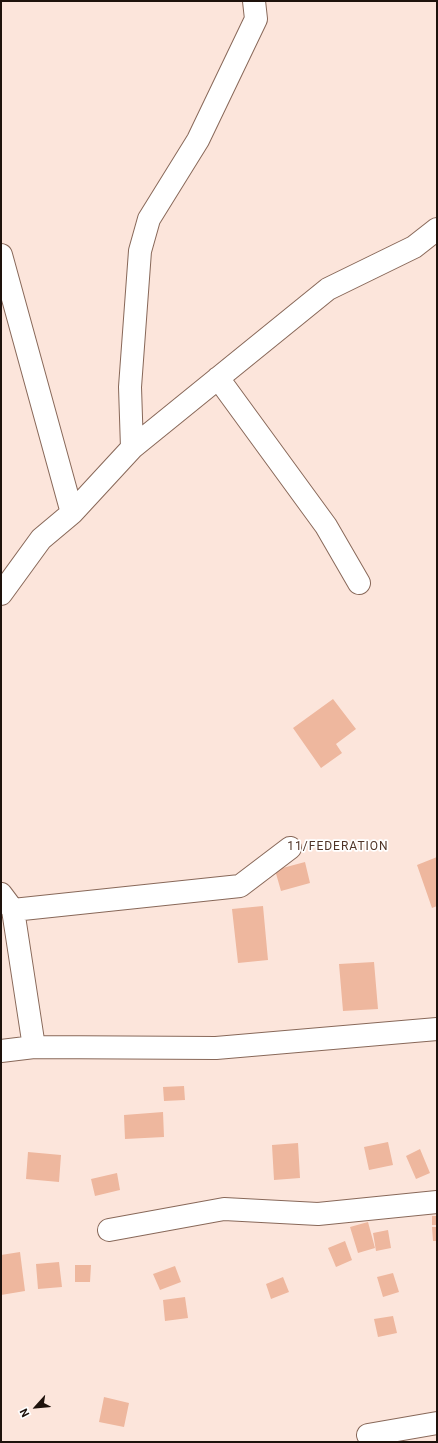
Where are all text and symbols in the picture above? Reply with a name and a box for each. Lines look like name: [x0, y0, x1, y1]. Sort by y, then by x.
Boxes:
district label: 11/FEDERATION: [287, 840, 389, 854]
north arrow: [16, 1387, 56, 1427]
text: N: [17, 1406, 32, 1419]

